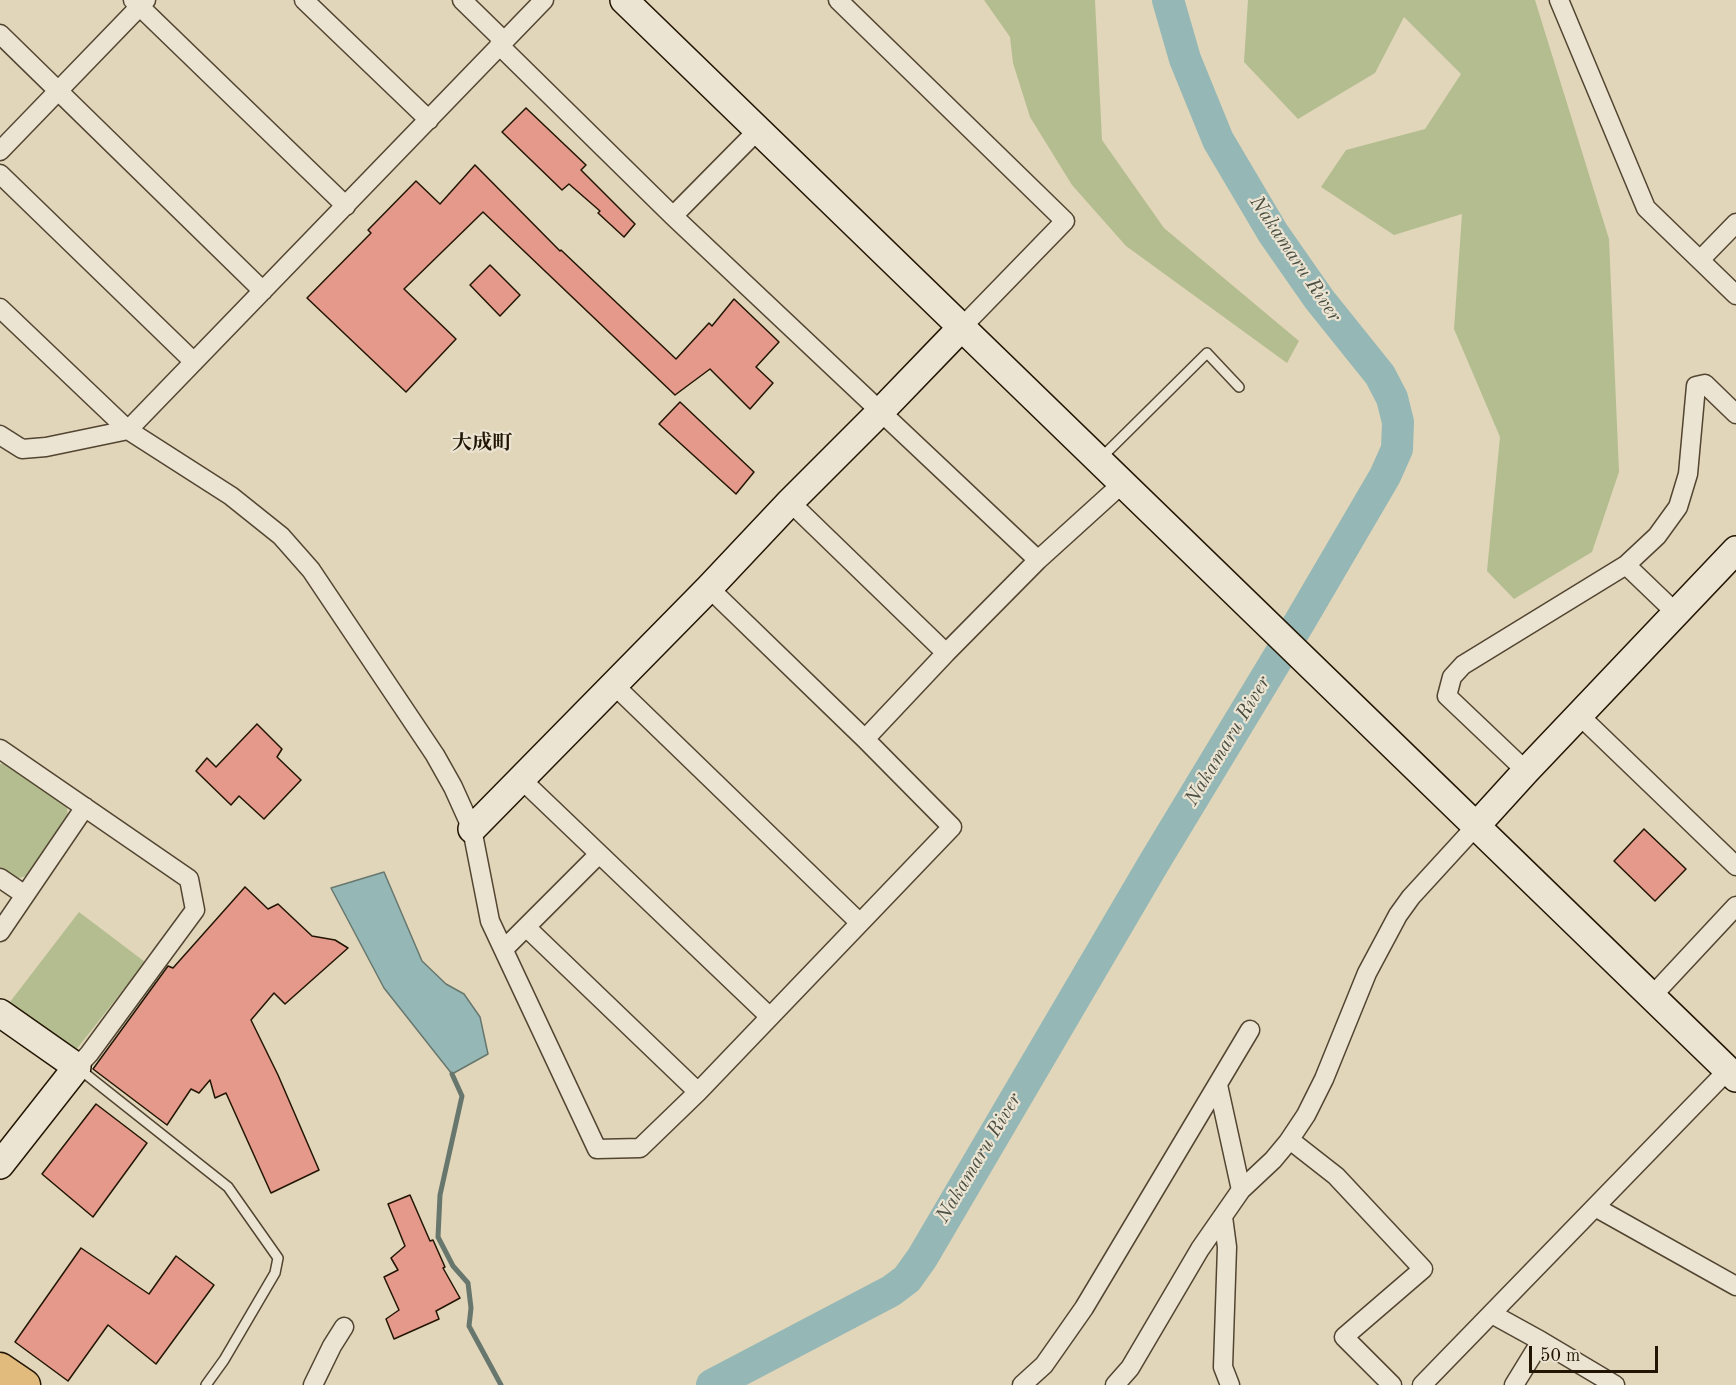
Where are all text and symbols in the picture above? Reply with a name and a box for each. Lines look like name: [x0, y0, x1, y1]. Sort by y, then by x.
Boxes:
water label: Nakamaru River: [1244, 191, 1346, 327]
district label: 大成町: [452, 432, 512, 456]
water label: Nakamaru River: [1180, 672, 1276, 810]
water label: Nakamaru River: [931, 1089, 1027, 1227]
scale bar: [1532, 1334, 1661, 1372]
text: 50 m: [1540, 1347, 1580, 1365]

